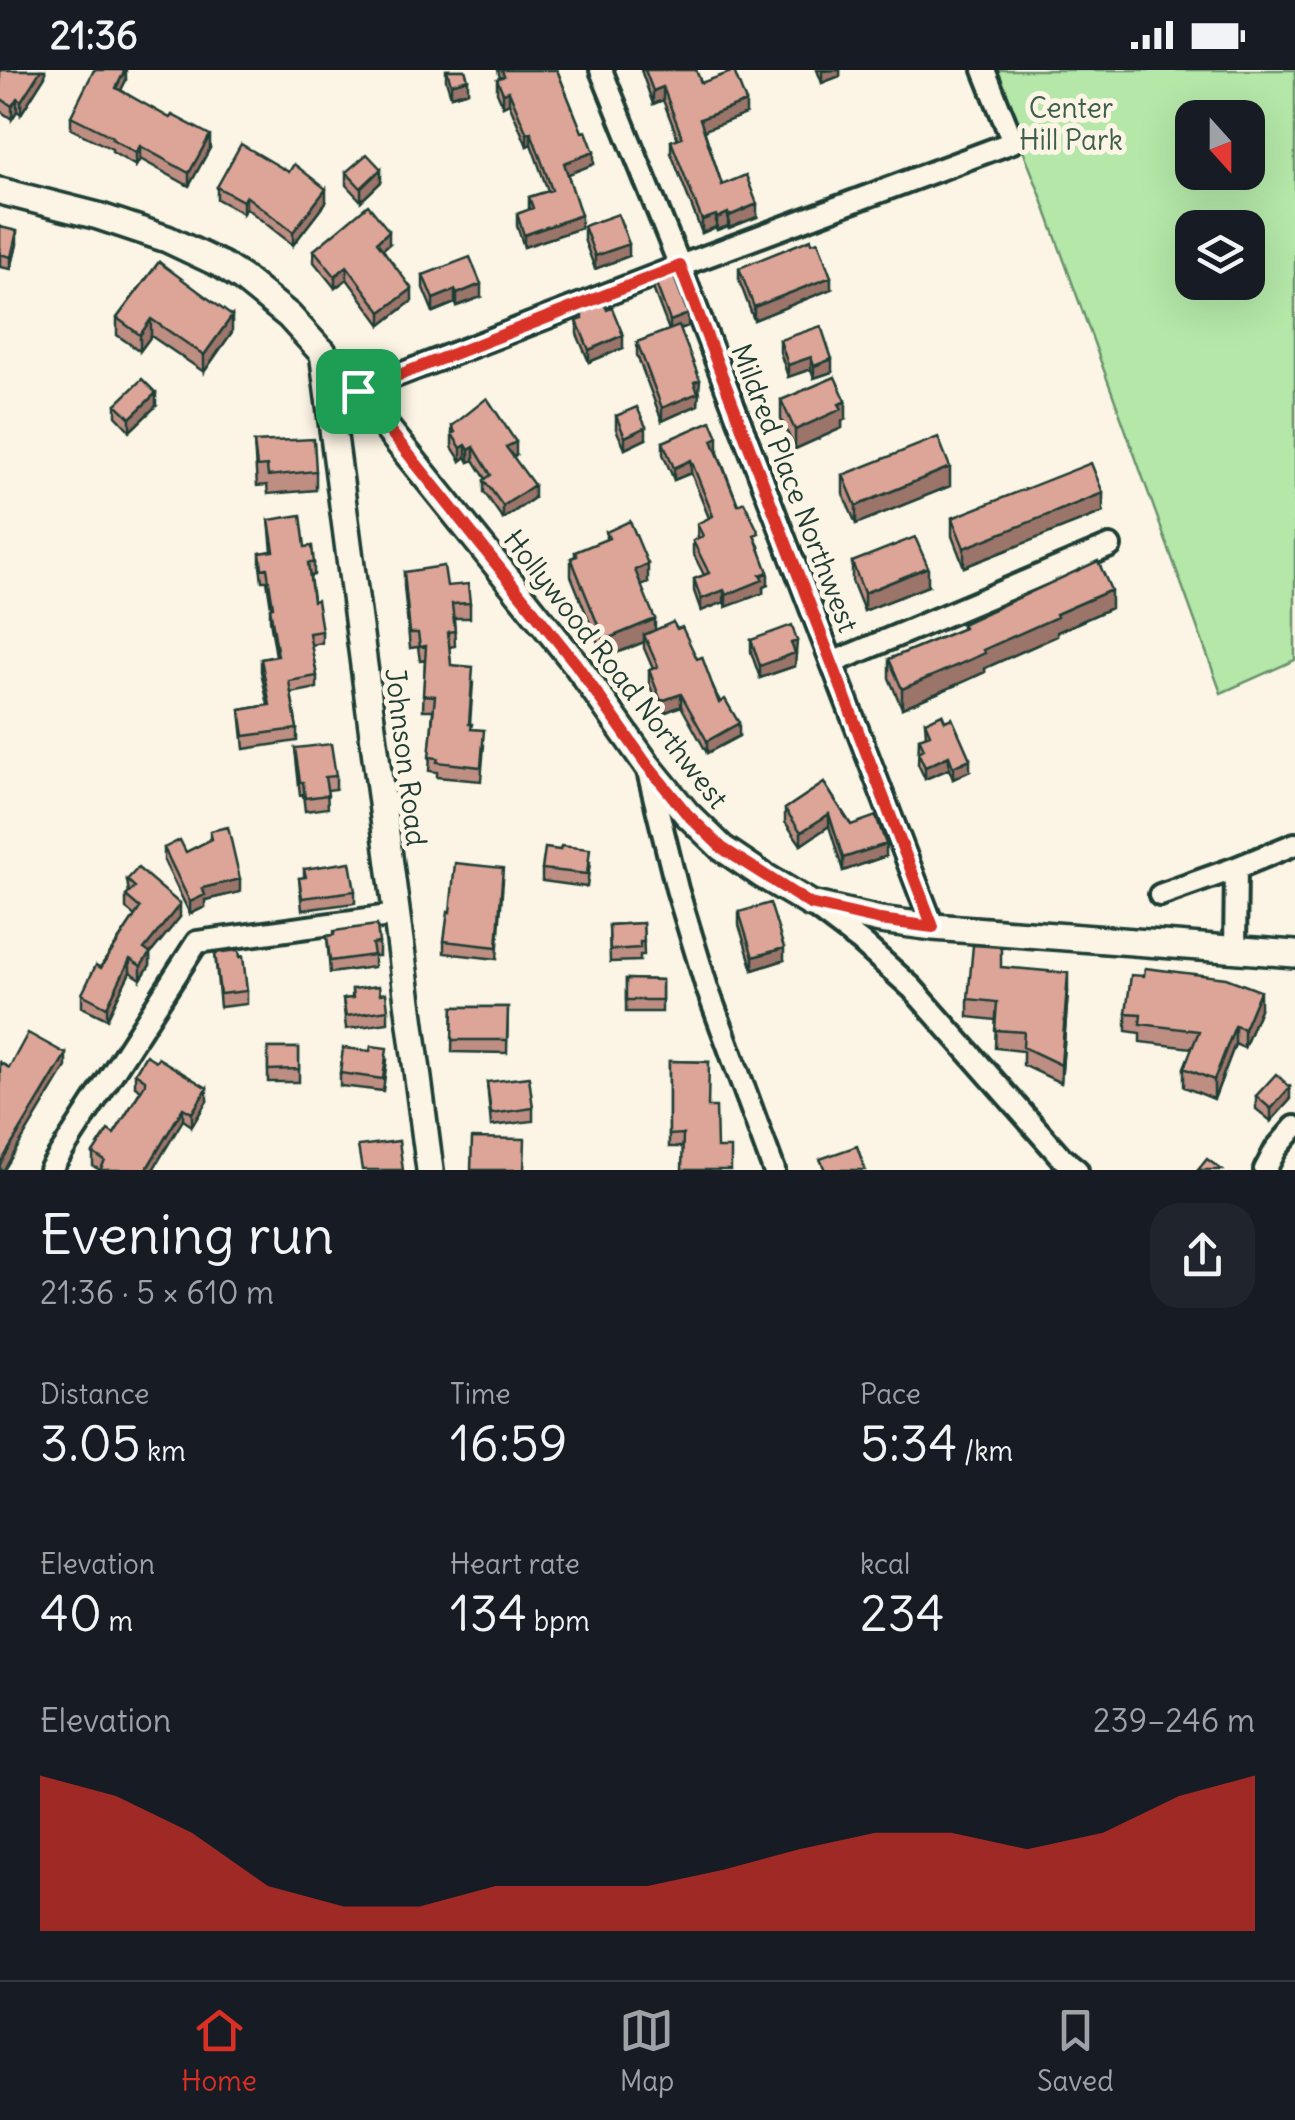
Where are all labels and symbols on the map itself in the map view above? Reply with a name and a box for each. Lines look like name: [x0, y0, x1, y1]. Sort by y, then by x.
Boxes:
park label: Center Hill Park: [1019, 90, 1123, 158]
north arrow: [1175, 100, 1265, 190]
street label: Mildred Place Northwest: [723, 339, 867, 637]
pin: [316, 349, 401, 434]
street label: Hollywood Road Northwest: [496, 522, 736, 816]
street label: Johnson Road: [377, 666, 435, 848]

